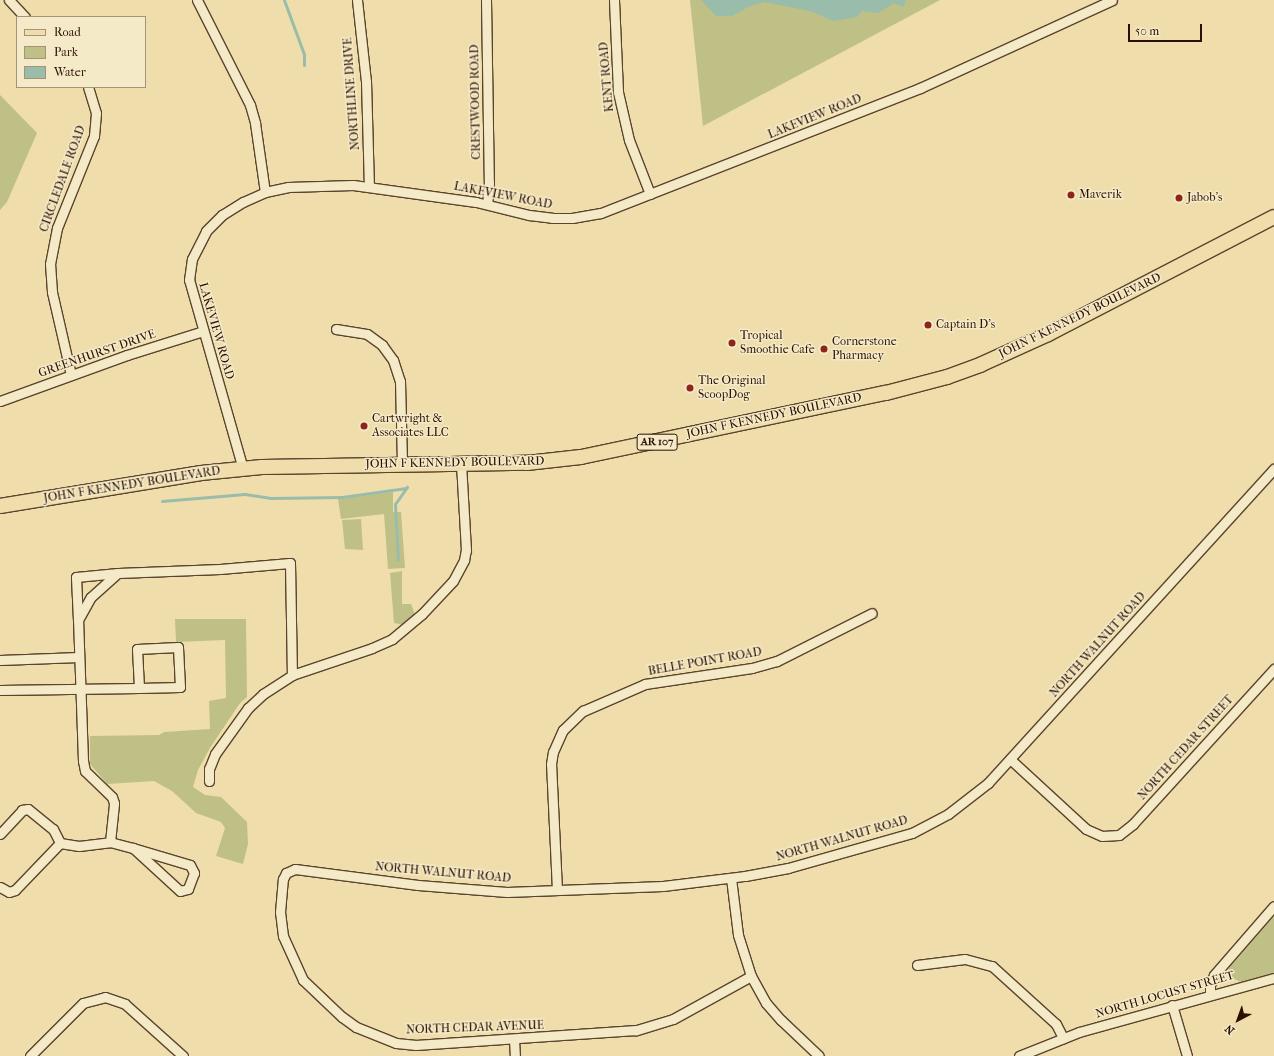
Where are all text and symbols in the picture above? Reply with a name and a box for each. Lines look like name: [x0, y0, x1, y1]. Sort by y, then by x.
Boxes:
legend: [16, 16, 146, 88]
scale bar: [1130, 16, 1204, 42]
text: 50 m: [1135, 24, 1159, 38]
text: Road: [54, 25, 81, 39]
street label: NORTHLINE DRIVE: [341, 37, 363, 151]
street label: KENT ROAD: [597, 41, 617, 113]
street label: CRESTWOOD ROAD: [468, 44, 484, 160]
text: Park: [54, 45, 78, 59]
text: Water: [54, 65, 86, 79]
street label: LAKEVIEW ROAD: [766, 92, 864, 142]
street label: CIRCLEDALE ROAD: [37, 124, 89, 234]
street label: LAKEVIEW ROAD: [453, 179, 553, 213]
place label: Maverik: [1079, 188, 1122, 202]
marker: Maverik: [1066, 190, 1076, 200]
place label: Jabob's: [1187, 191, 1222, 205]
marker: Jabob's: [1174, 193, 1184, 203]
street label: JOHN F KENNEDY BOULEVARD: [996, 270, 1164, 362]
street label: LAKEVIEW ROAD: [195, 281, 237, 381]
place label: Captain D's: [936, 318, 995, 332]
marker: Captain D's: [923, 320, 933, 330]
street label: GREENHURST DRIVE: [37, 327, 157, 381]
place label: Tropical Smoothie Cafe: [740, 329, 815, 357]
place label: Cornerstone Pharmacy: [832, 335, 897, 363]
marker: Tropical Smoothie Cafe: [727, 338, 737, 348]
marker: Cornerstone Pharmacy: [819, 344, 829, 354]
place label: The Original ScoopDog: [698, 374, 765, 402]
marker: The Original ScoopDog: [685, 383, 695, 393]
street label: JOHN F KENNEDY BOULEVARD: [685, 390, 863, 442]
place label: Cartwright & Associates LLC: [372, 412, 449, 440]
marker: Cartwright & Associates LLC: [359, 421, 369, 431]
road number: AR 107: [636, 433, 678, 451]
street label: JOHN F KENNEDY BOULEVARD: [365, 454, 545, 472]
street label: JOHN F KENNEDY BOULEVARD: [43, 464, 221, 506]
street label: NORTH WALNUT ROAD: [1047, 589, 1149, 701]
street label: BELLE POINT ROAD: [647, 645, 763, 679]
street label: NORTH CEDAR STREET: [1135, 693, 1237, 803]
street label: NORTH WALNUT ROAD: [774, 813, 910, 865]
street label: NORTH WALNUT ROAD: [374, 860, 512, 886]
street label: NORTH LOCUST STREET: [1094, 968, 1236, 1022]
north arrow: [1218, 1000, 1258, 1040]
street label: NORTH CEDAR AVENUE: [406, 1018, 544, 1038]
text: N: [1222, 1022, 1237, 1037]

